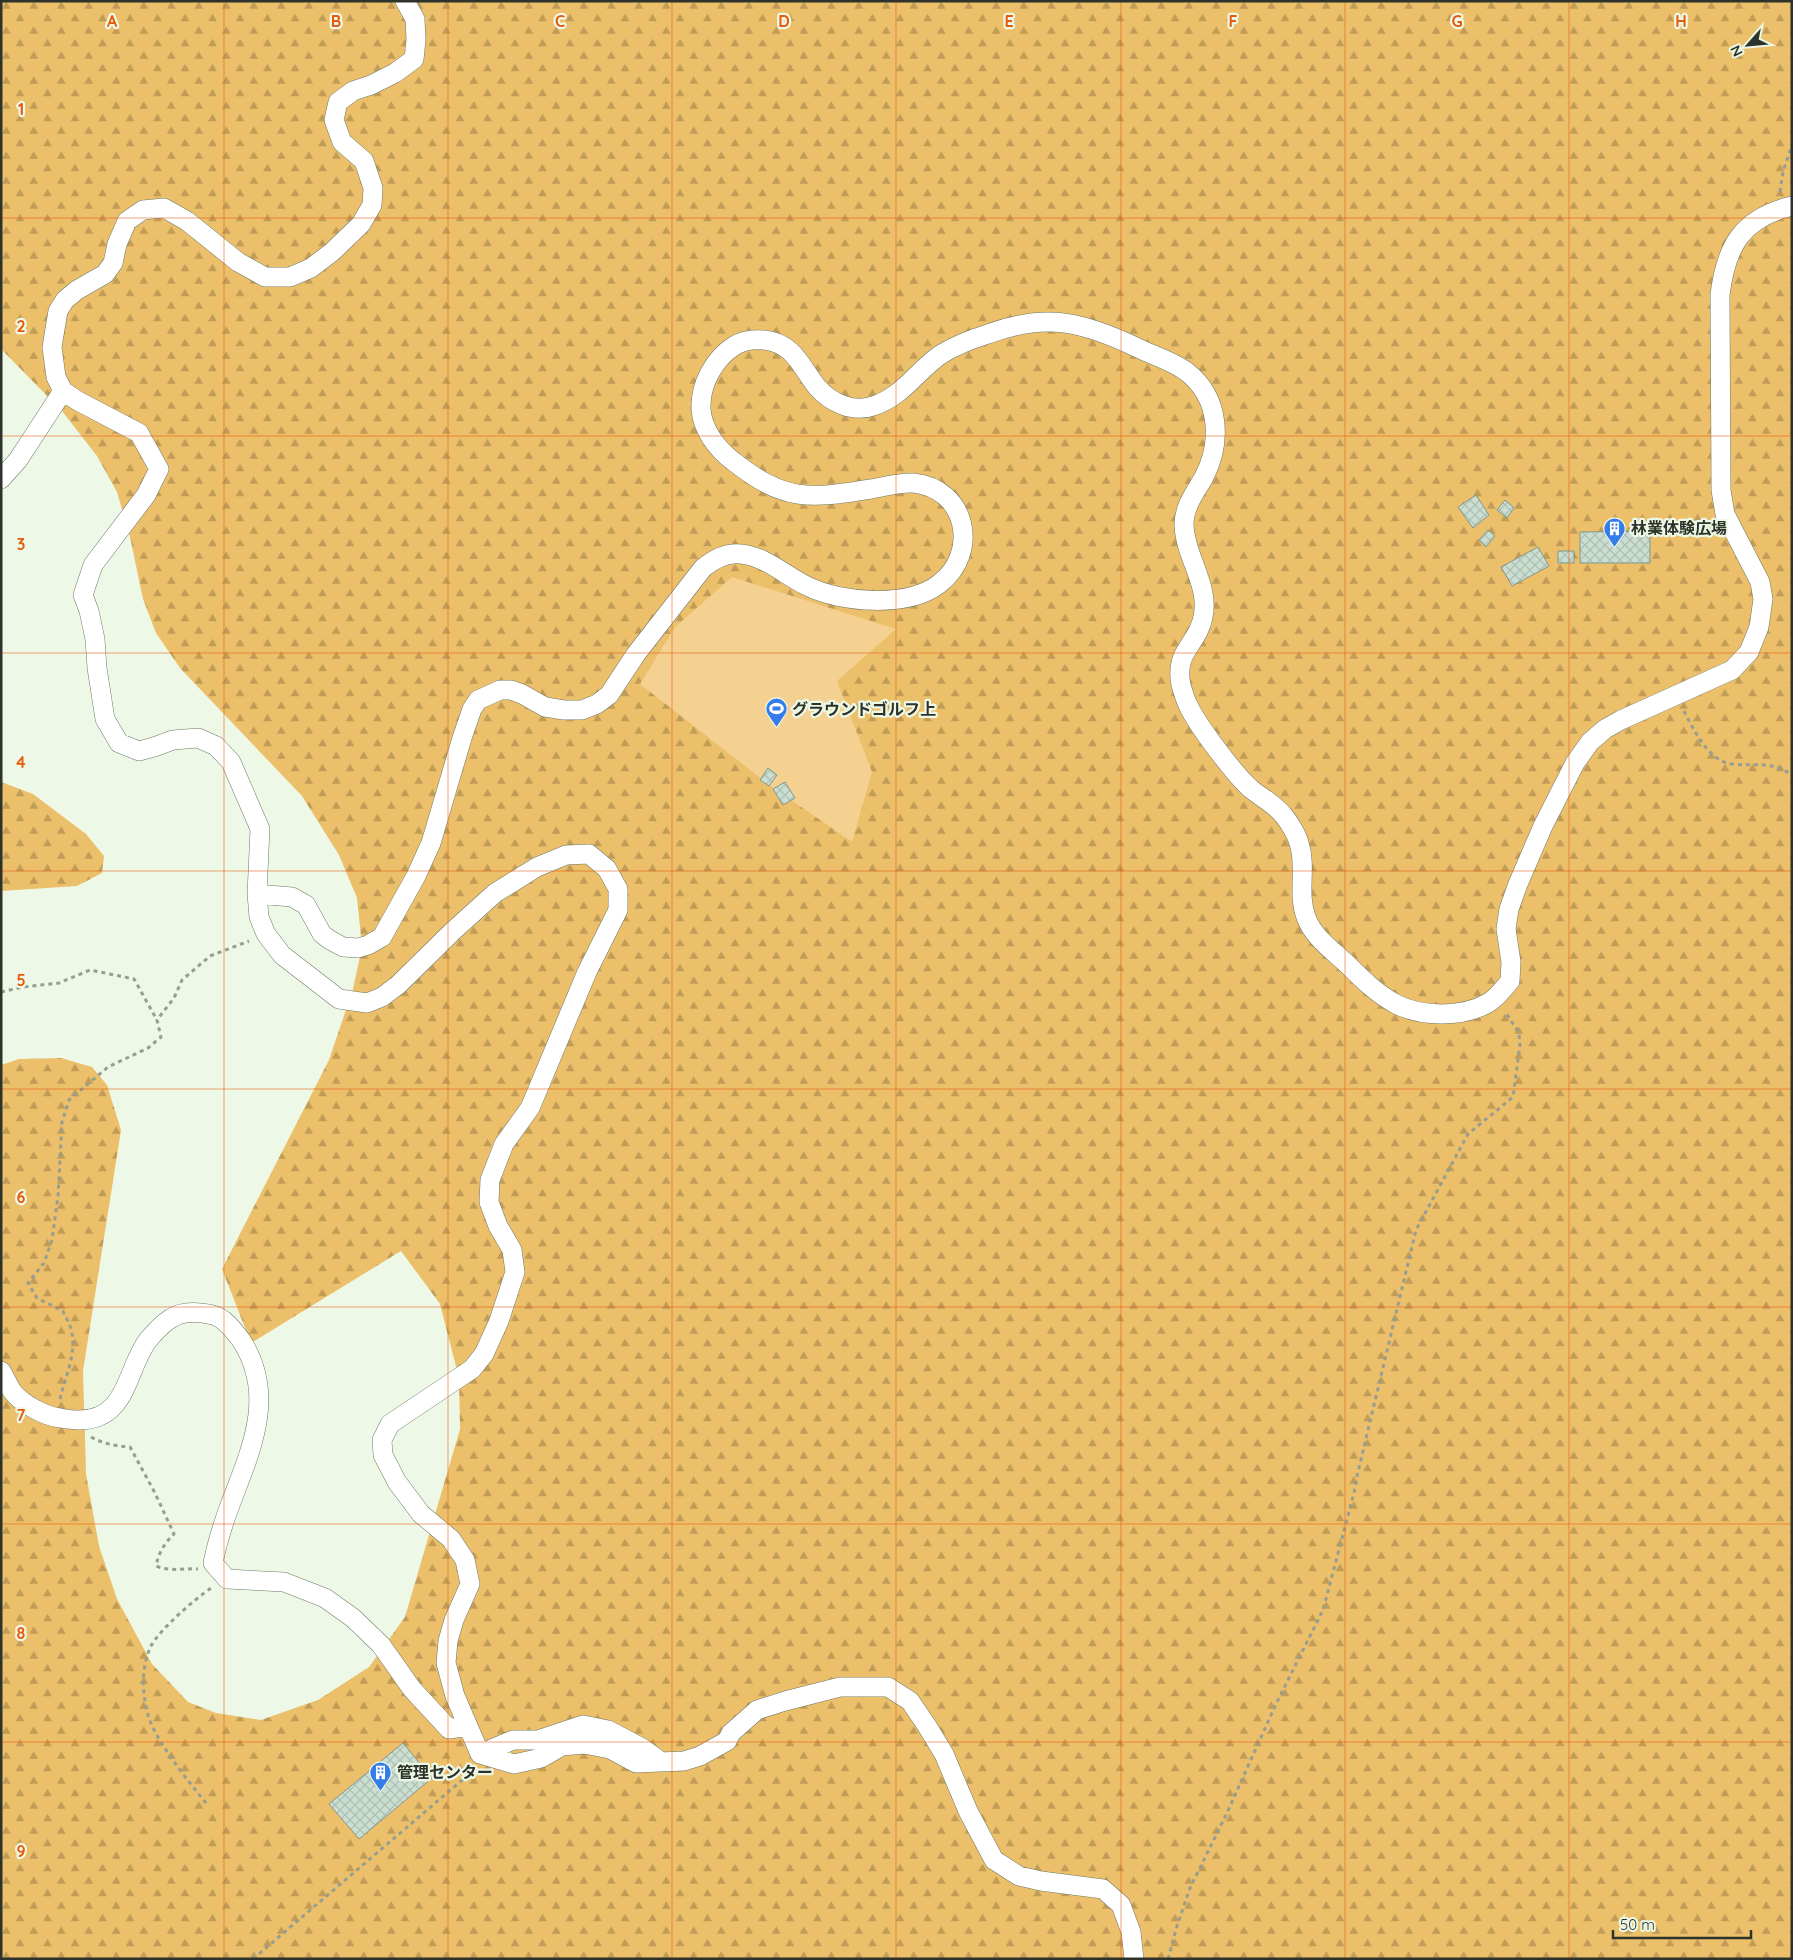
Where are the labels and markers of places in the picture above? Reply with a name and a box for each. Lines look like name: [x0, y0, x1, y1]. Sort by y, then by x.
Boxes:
building icon: 林業体験広場: [1603, 516, 1627, 547]
place label: 林業体験広場: [1631, 518, 1727, 538]
sports icon: グラウンドゴルフ上: [764, 697, 788, 728]
place label: グラウンドゴルフ上: [792, 699, 936, 719]
building icon: 管理センター: [369, 1760, 393, 1791]
place label: 管理センター: [397, 1762, 493, 1782]

